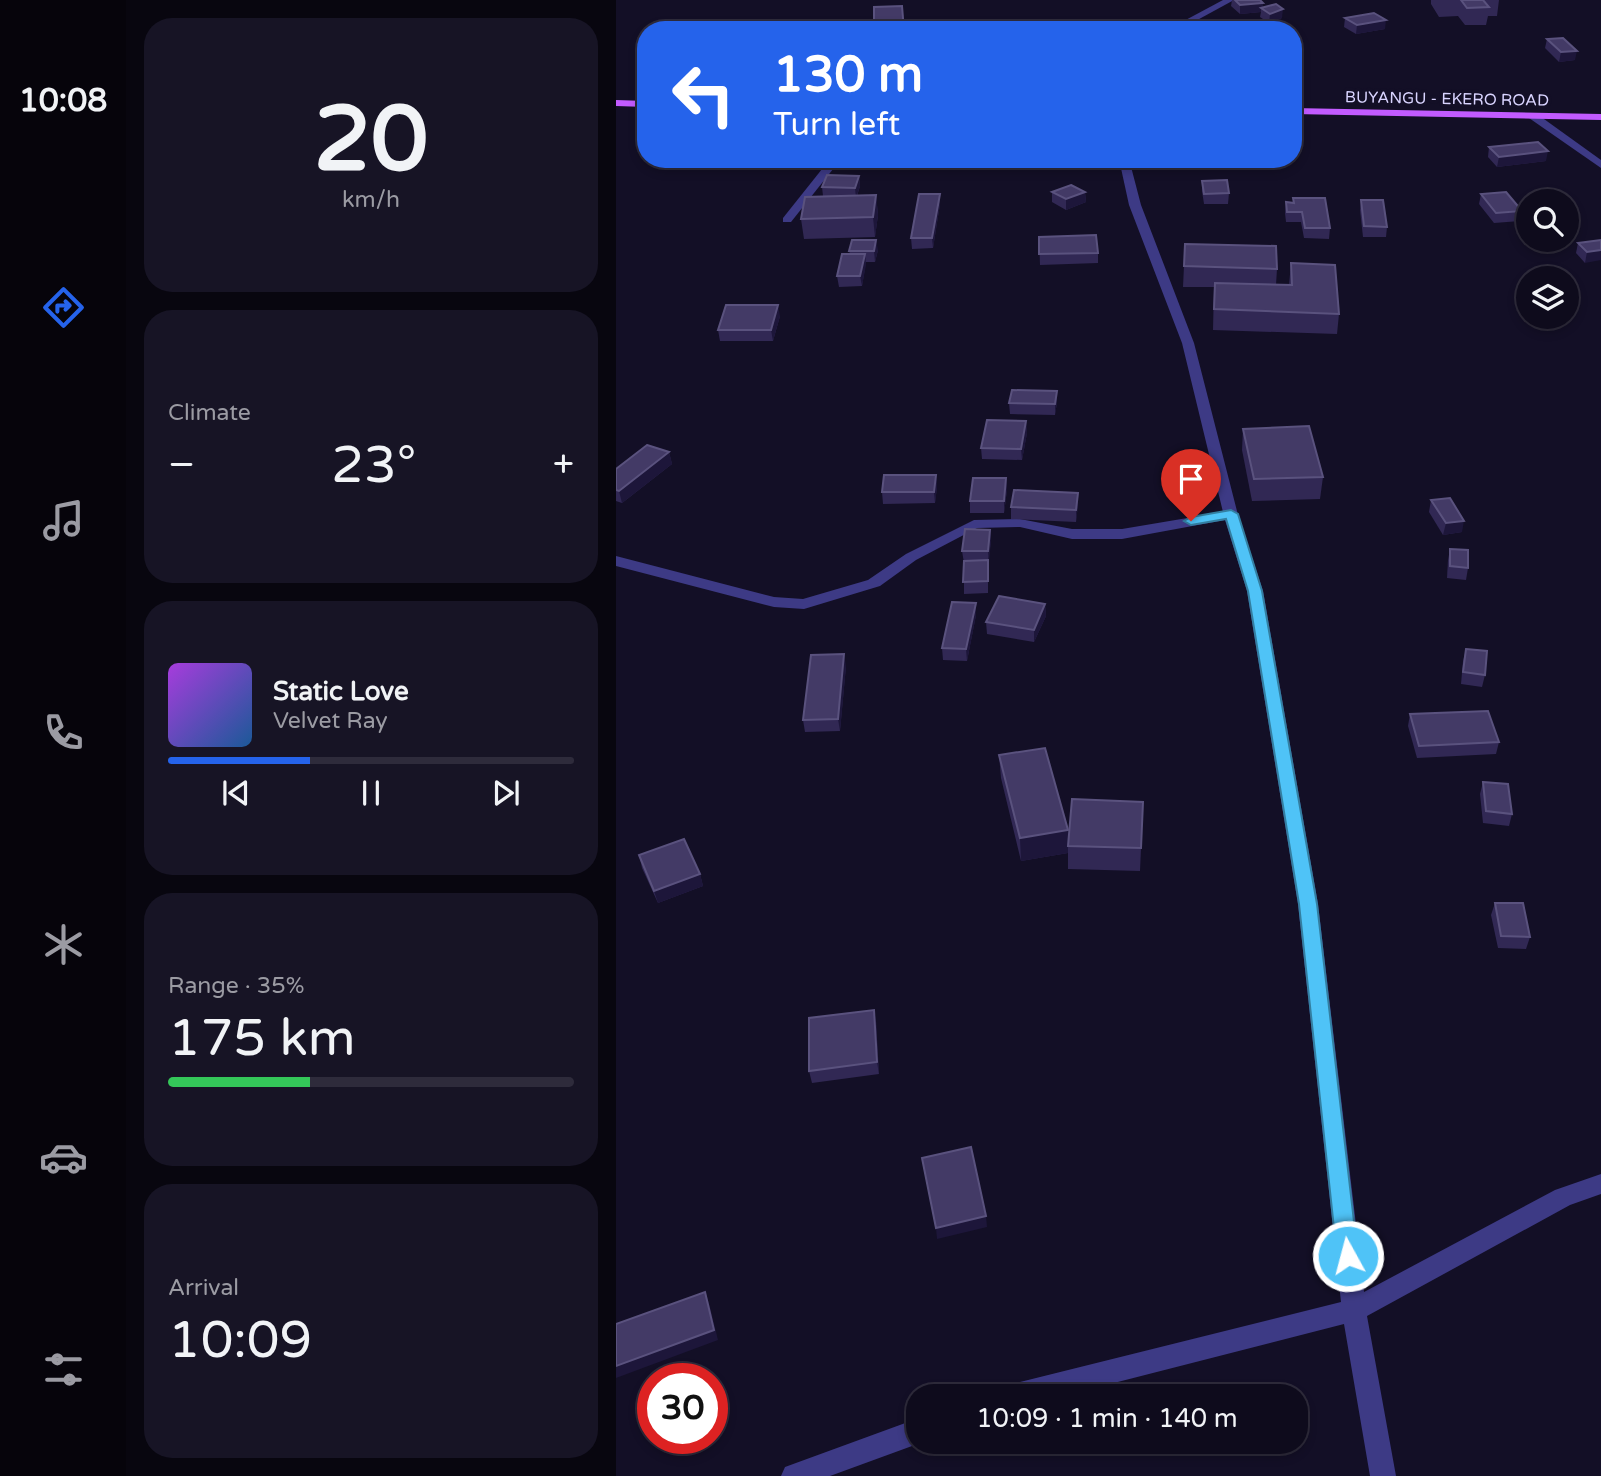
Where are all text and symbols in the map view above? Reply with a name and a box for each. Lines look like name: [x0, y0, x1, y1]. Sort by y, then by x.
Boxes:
text: 130 m: [773, 46, 923, 105]
icon: left: [658, 49, 749, 140]
text: 10:08: [19, 82, 107, 120]
text: 20: [314, 85, 428, 195]
street label: BUYANGU - EKERO ROAD: [1345, 87, 1549, 111]
text: Turn left: [773, 106, 900, 144]
text: km/h: [342, 186, 400, 214]
map controls: [1516, 189, 1579, 329]
button: search: [1516, 189, 1579, 252]
button: layers: [1516, 266, 1579, 329]
icon: directions: [39, 283, 88, 332]
text: Climate: [168, 399, 251, 427]
text: 23°: [331, 434, 416, 497]
text: −: [168, 442, 195, 488]
text: +: [553, 442, 574, 488]
pin: [1161, 449, 1221, 521]
icon: arrive: [1172, 460, 1210, 498]
icon: music: [39, 496, 88, 545]
text: Static Love: [273, 676, 409, 707]
text: Velvet Ray: [273, 707, 388, 735]
icon: phone: [39, 708, 88, 757]
icon: previous: [217, 774, 255, 812]
icon: pause: [352, 774, 390, 812]
icon: next: [487, 774, 525, 812]
icon: climate: [39, 920, 88, 969]
text: Range · 35%: [168, 972, 304, 1000]
text: 175 km: [168, 1007, 356, 1070]
icon: car: [39, 1133, 88, 1182]
position arrow: [1311, 1219, 1385, 1293]
text: Arrival: [168, 1274, 239, 1302]
text: 10:09: [168, 1309, 312, 1372]
icon: filters: [39, 1345, 88, 1394]
speed limit sign: 30: [637, 1363, 728, 1454]
text: 10:09 · 1 min · 140 m: [976, 1403, 1238, 1434]

